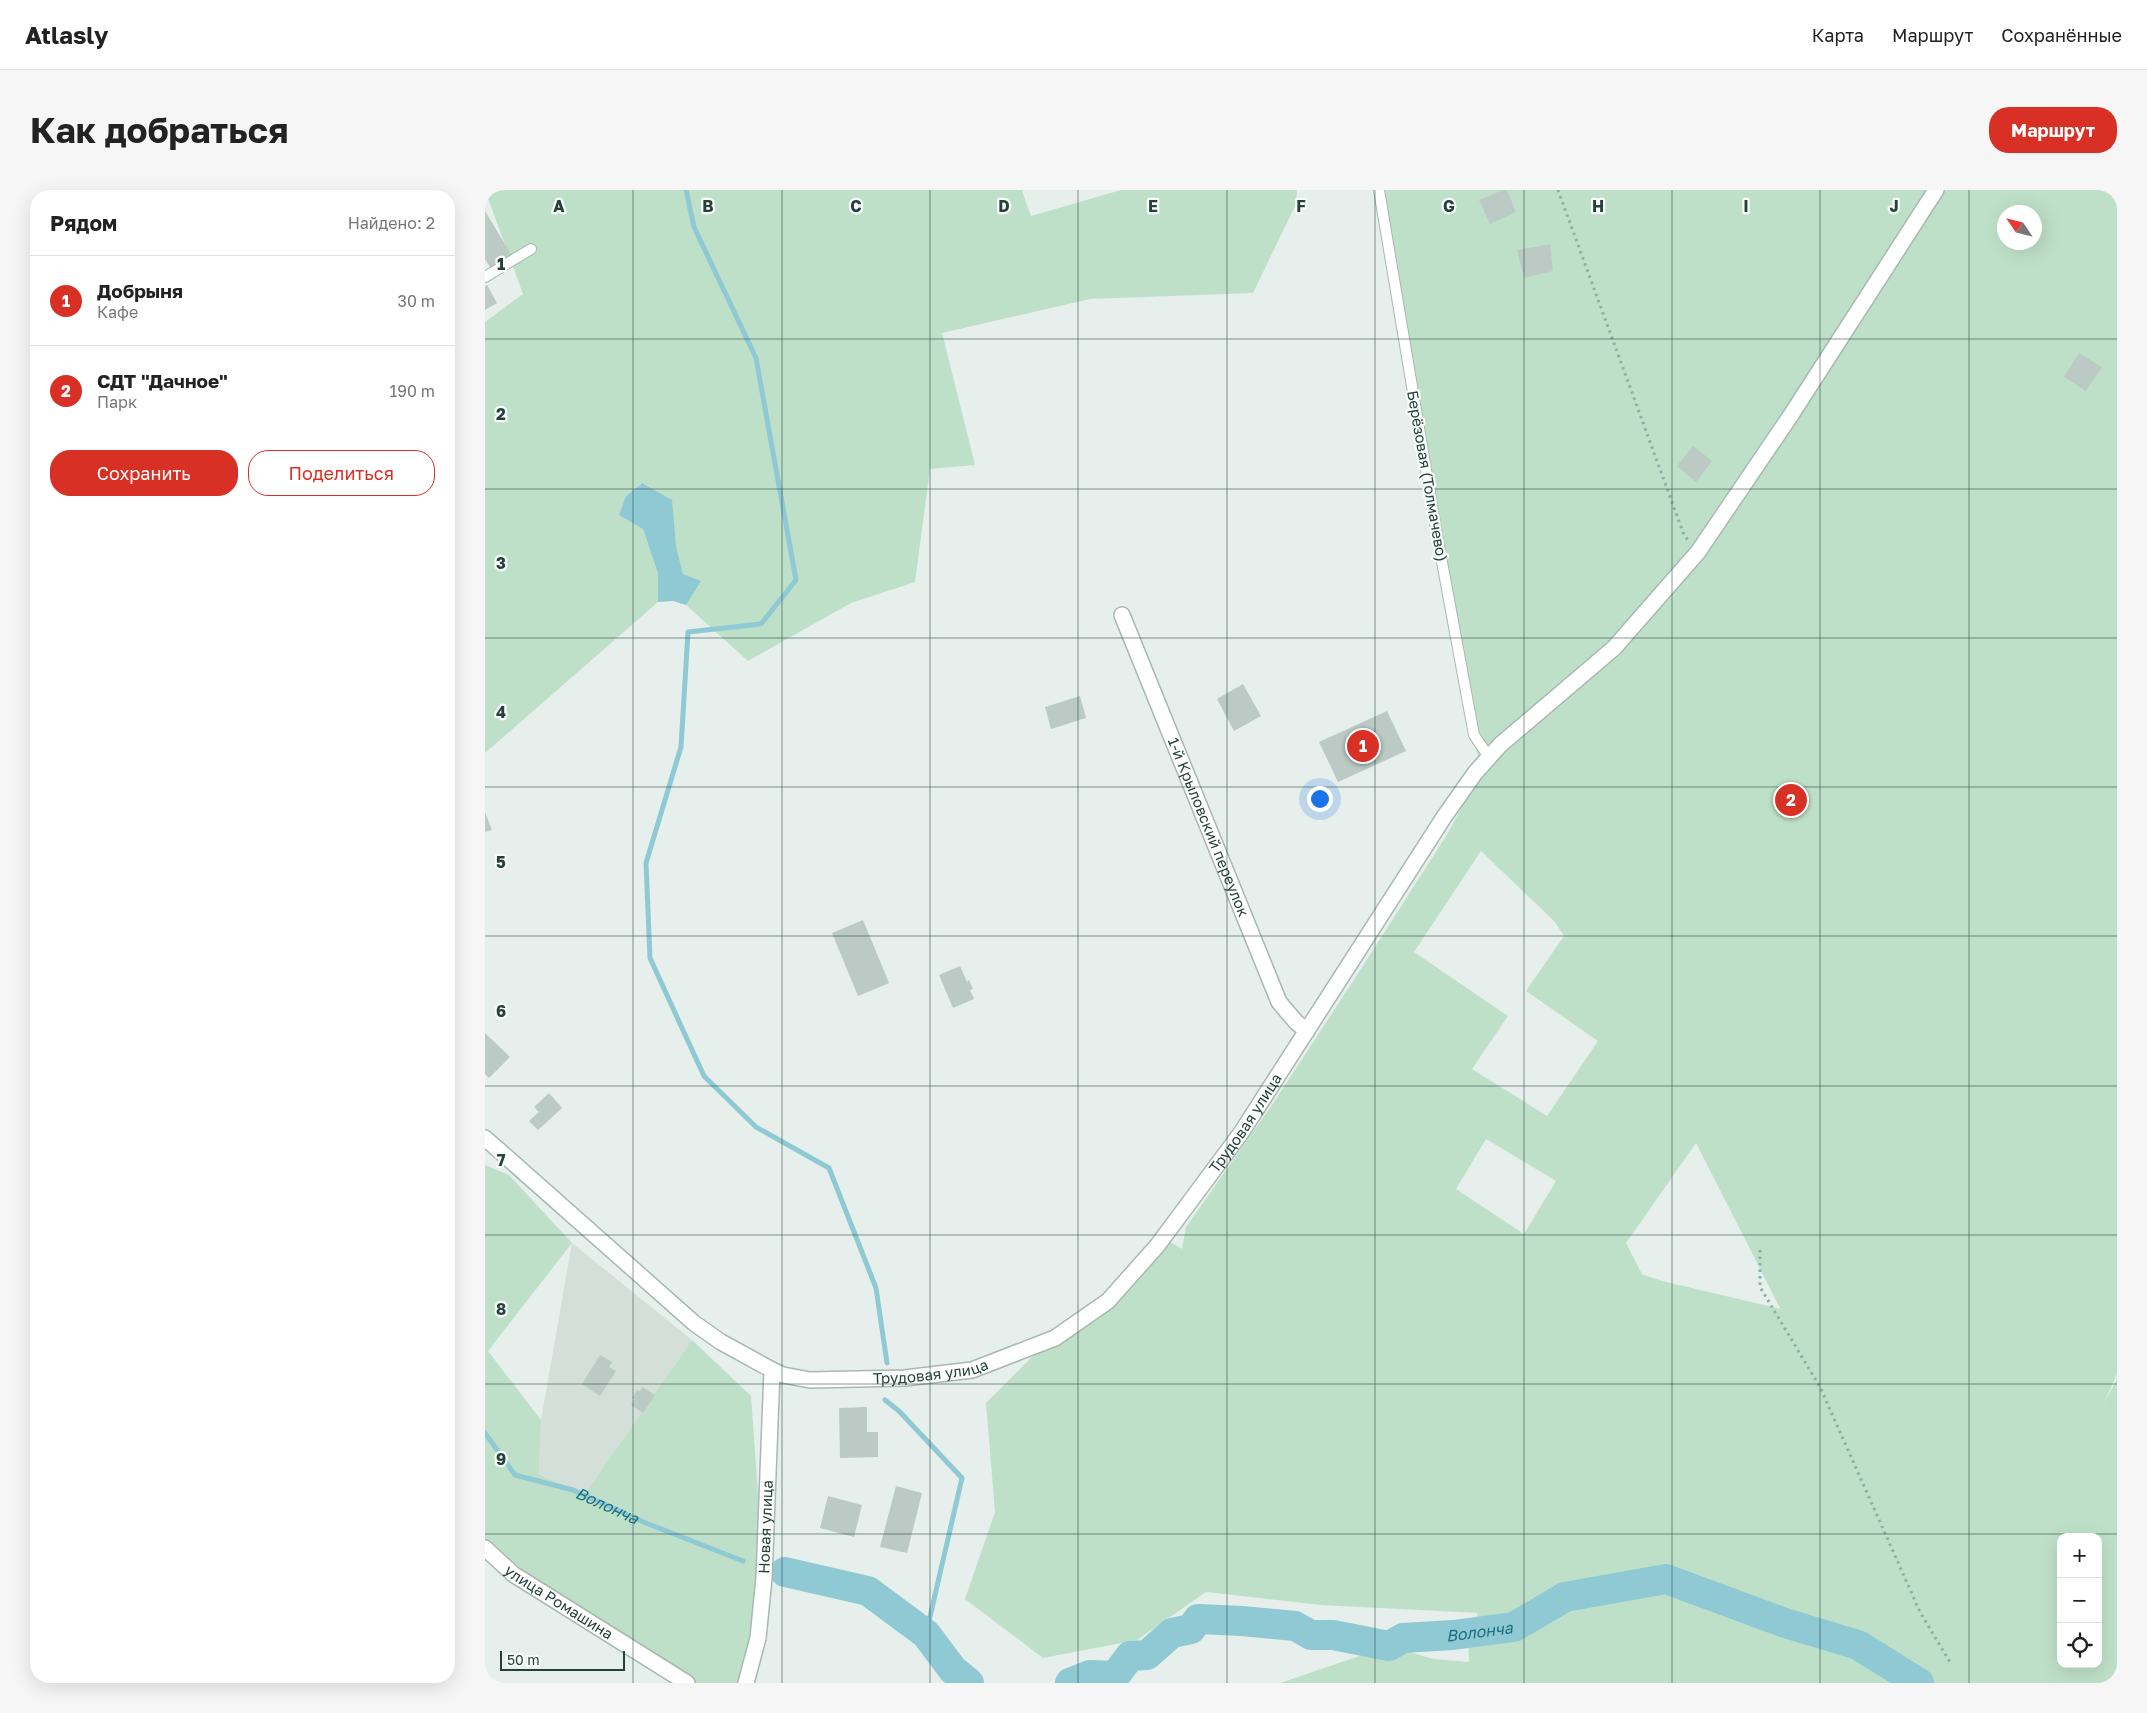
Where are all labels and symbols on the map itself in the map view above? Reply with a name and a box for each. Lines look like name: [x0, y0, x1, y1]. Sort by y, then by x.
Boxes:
text: A: [553, 196, 565, 216]
text: B: [702, 196, 714, 216]
text: C: [850, 196, 862, 216]
text: D: [998, 196, 1010, 216]
text: E: [1148, 196, 1158, 216]
text: F: [1296, 196, 1306, 216]
text: G: [1443, 196, 1455, 216]
text: H: [1592, 196, 1604, 216]
text: I: [1743, 196, 1749, 216]
text: J: [1889, 196, 1899, 216]
north arrow: [1997, 205, 2042, 250]
text: 1: [497, 254, 505, 274]
street label: Берёзовая (Толмачево): [1404, 389, 1452, 563]
text: 2: [496, 404, 506, 424]
text: 3: [496, 553, 506, 573]
text: 4: [496, 702, 506, 722]
pin: 1: [1347, 727, 1379, 765]
street label: 1-й Крыловский переулок: [1165, 735, 1254, 919]
pin: 2: [1775, 781, 1807, 819]
your location: [1307, 786, 1333, 812]
text: 5: [496, 852, 506, 872]
text: 6: [496, 1001, 506, 1021]
street label: Трудовая улица: [1205, 1070, 1285, 1176]
text: 7: [497, 1150, 506, 1170]
text: 8: [496, 1299, 506, 1319]
street label: Трудовая улица: [873, 1355, 991, 1387]
text: 9: [496, 1449, 506, 1469]
street label: Новая улица: [754, 1480, 776, 1574]
water label: Волонча: [573, 1483, 643, 1529]
street label: улица Ромашина: [501, 1561, 617, 1642]
water label: Волонча: [1446, 1617, 1515, 1645]
scale bar: [500, 1648, 625, 1671]

